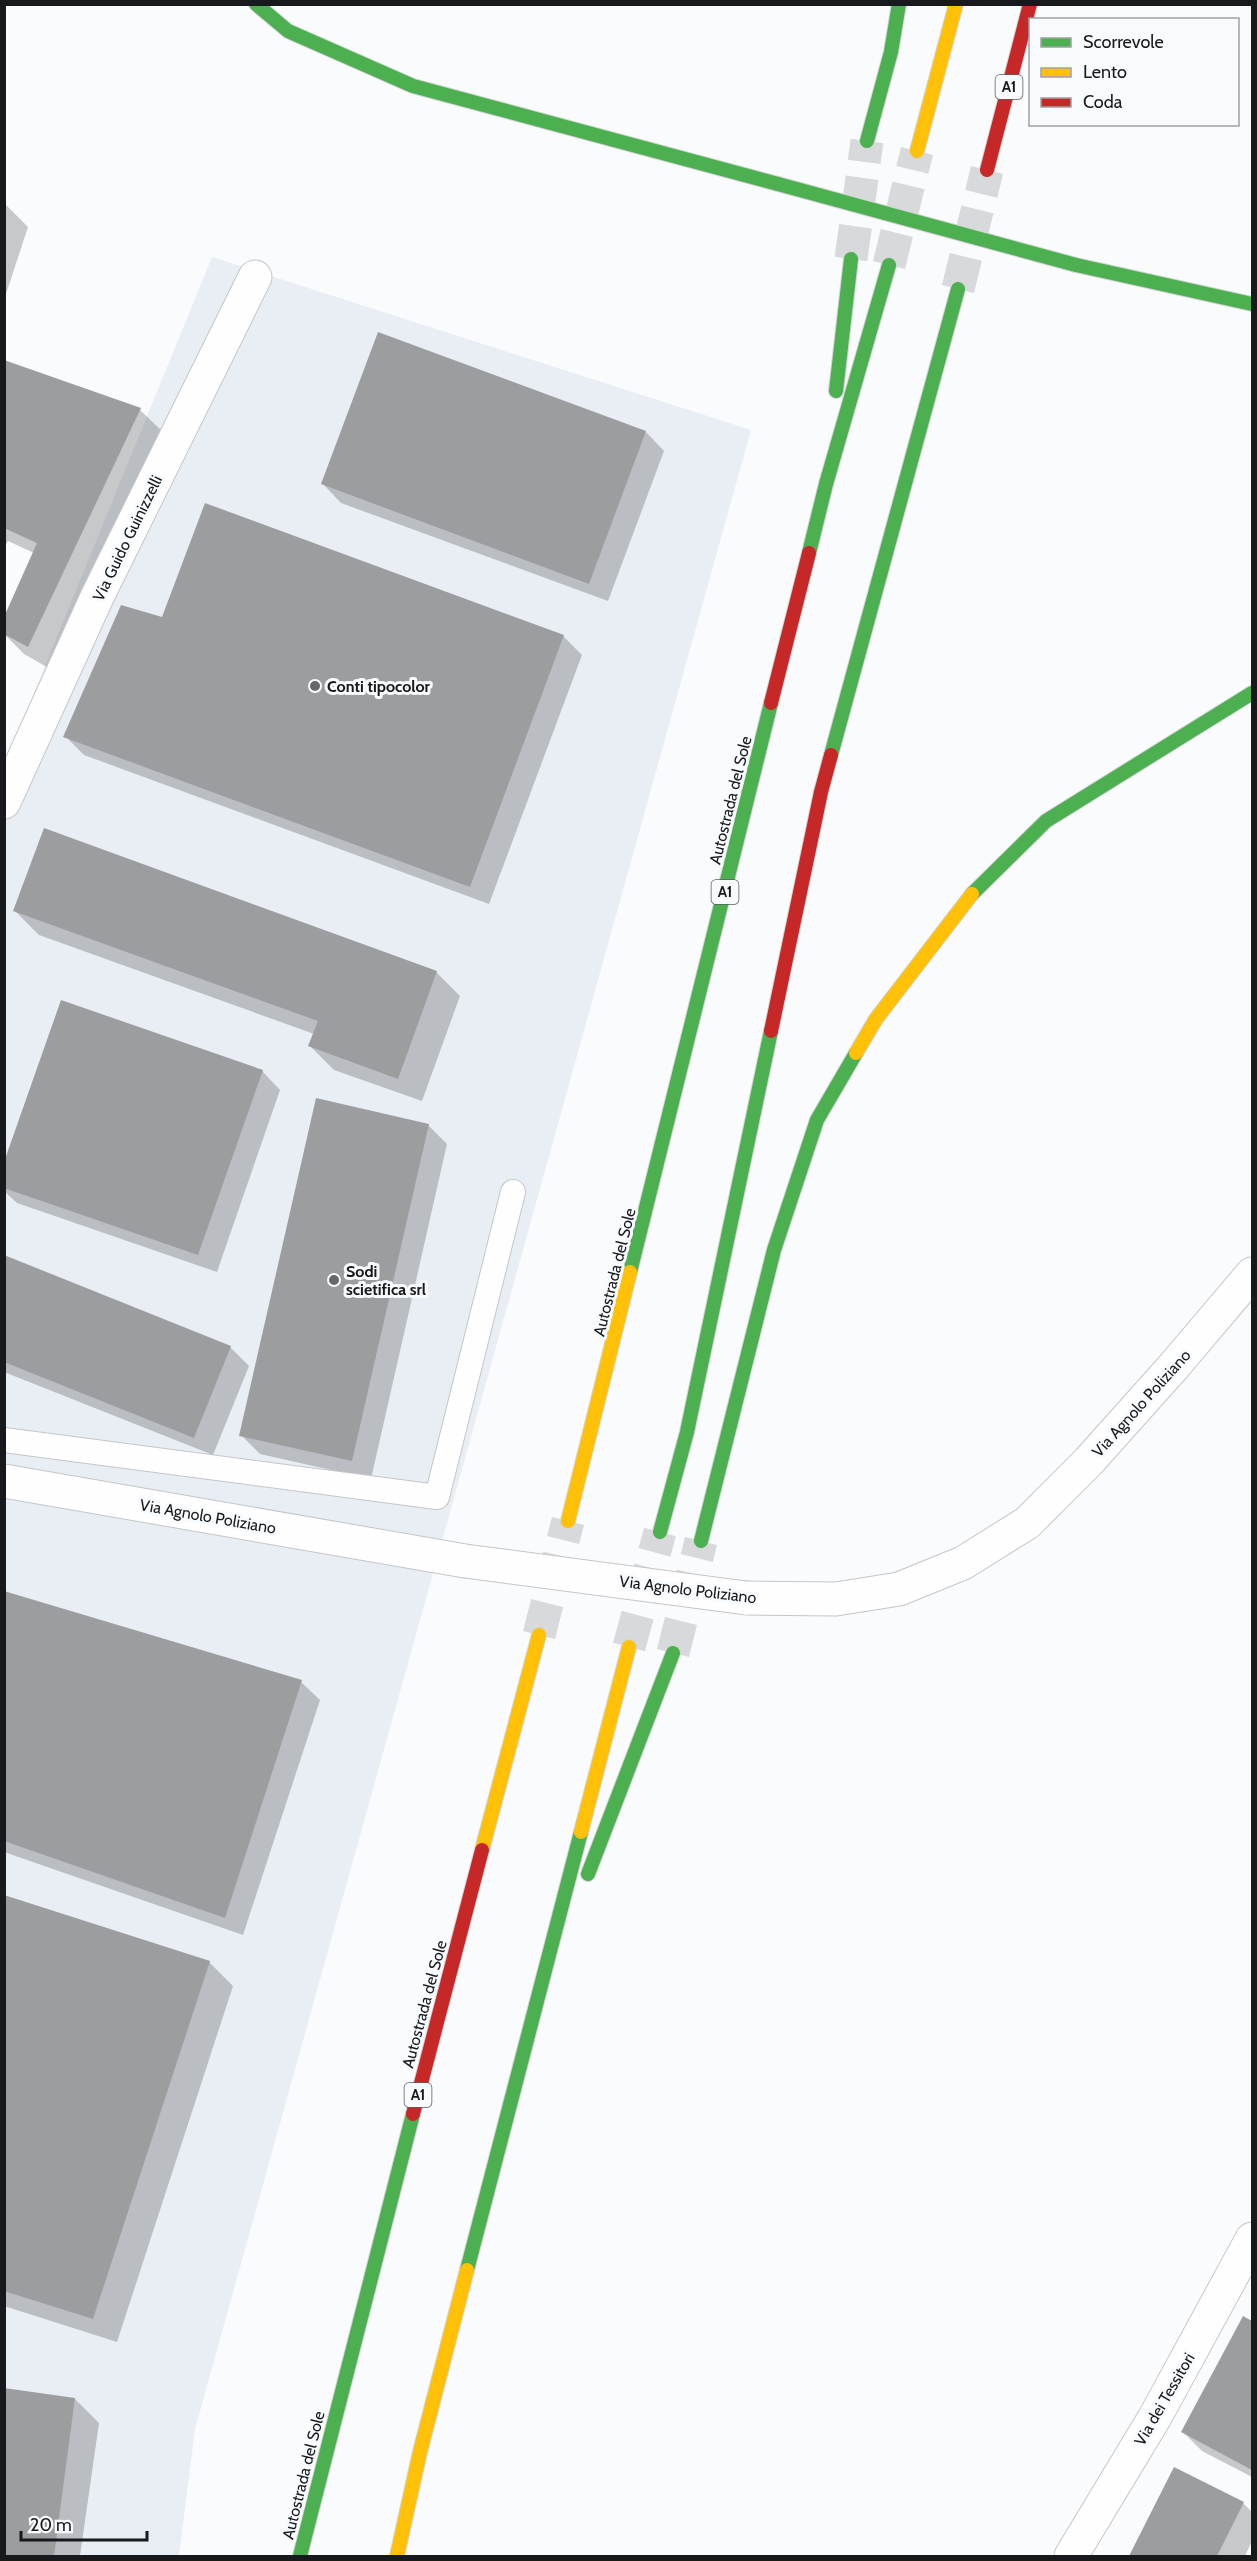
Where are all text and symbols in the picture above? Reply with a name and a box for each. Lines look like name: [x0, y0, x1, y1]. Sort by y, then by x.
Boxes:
legend: [1029, 18, 1239, 126]
text: Scorrevole: [1083, 31, 1164, 53]
text: Lento: [1083, 61, 1127, 83]
road number: A1: [996, 75, 1022, 99]
text: Coda: [1083, 91, 1123, 113]
street label: Via Guido Guinizzelli: [89, 472, 166, 604]
place label: Conti tipocolor: [327, 677, 431, 696]
marker: Conti tipocolor: [308, 679, 322, 693]
street label: Autostrada del Sole: [705, 734, 756, 866]
road number: A1: [712, 880, 738, 904]
street label: Autostrada del Sole: [589, 1206, 640, 1338]
place label: Sodi scietifica srl: [346, 1262, 426, 1299]
marker: Sodi scietifica srl: [327, 1273, 341, 1287]
street label: Via Agnolo Poliziano: [1088, 1346, 1195, 1461]
street label: Via Agnolo Poliziano: [138, 1495, 278, 1538]
street label: Via Agnolo Poliziano: [618, 1572, 758, 1607]
street label: Autostrada del Sole: [398, 1938, 451, 2070]
road number: A1: [404, 2083, 432, 2107]
street label: Via dei Tessitori: [1130, 2350, 1199, 2449]
street label: Autostrada del Sole: [278, 2409, 329, 2541]
scale bar: [21, 2504, 147, 2542]
text: 20 m: [30, 2514, 72, 2536]

